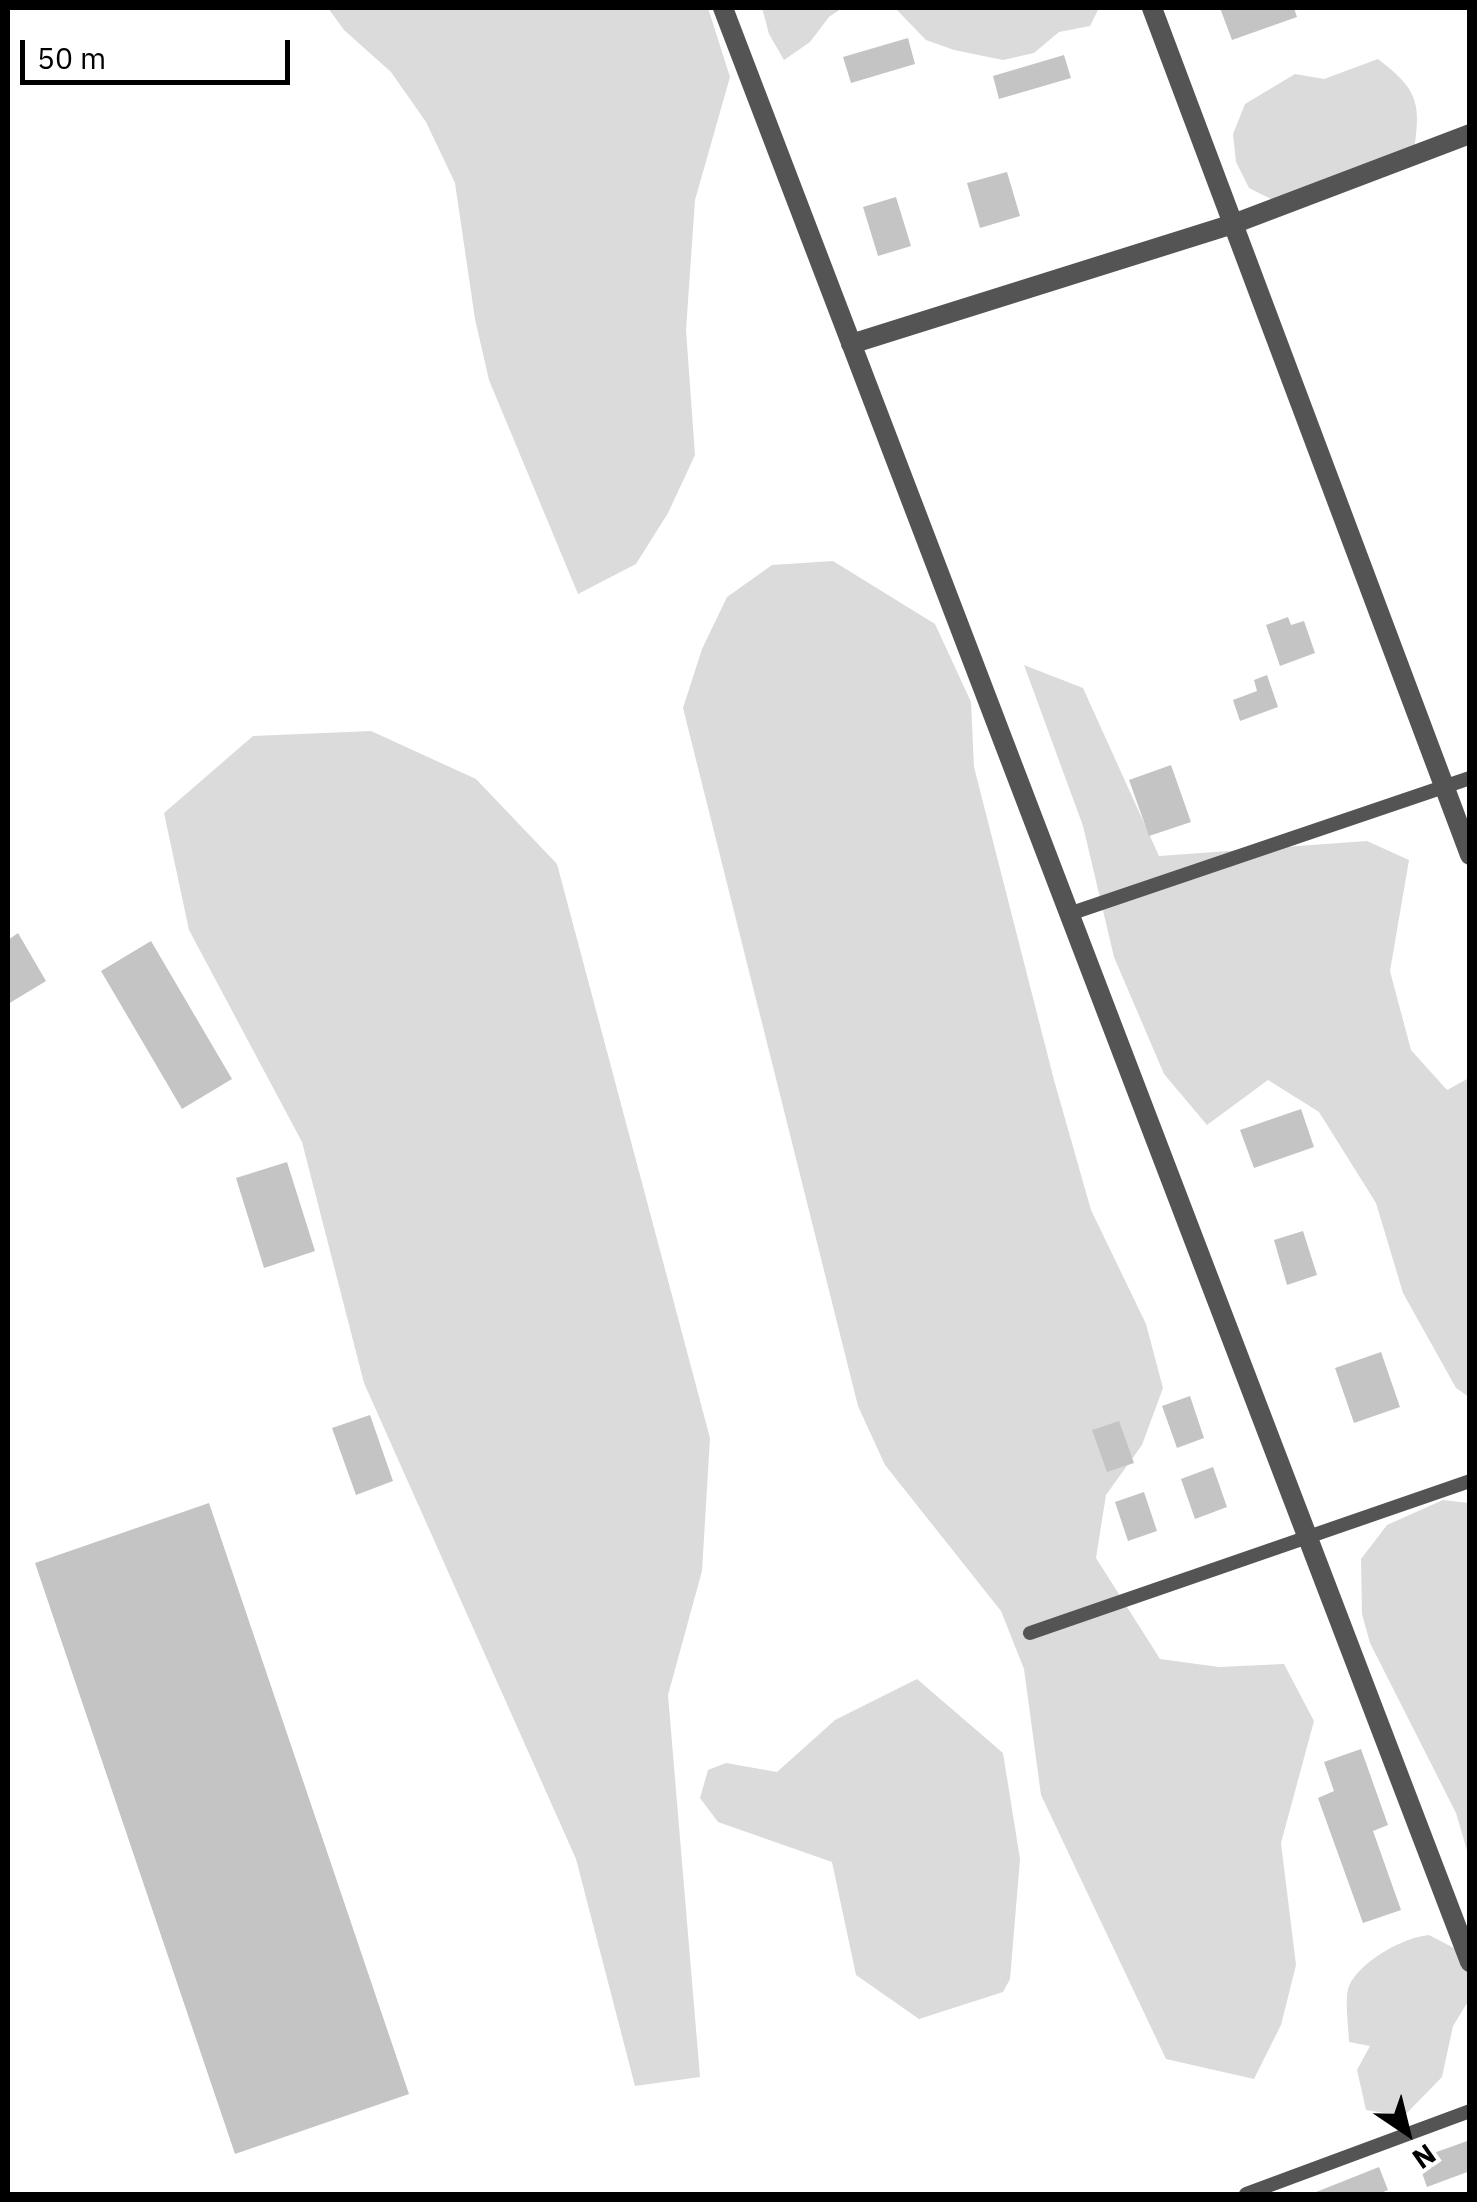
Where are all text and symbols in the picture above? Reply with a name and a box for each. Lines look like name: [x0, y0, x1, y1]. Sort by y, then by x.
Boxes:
scale bar: [25, 20, 295, 82]
text: 50 m: [37, 38, 106, 77]
north arrow: [1357, 2082, 1457, 2182]
text: N: [1406, 2136, 1443, 2178]

